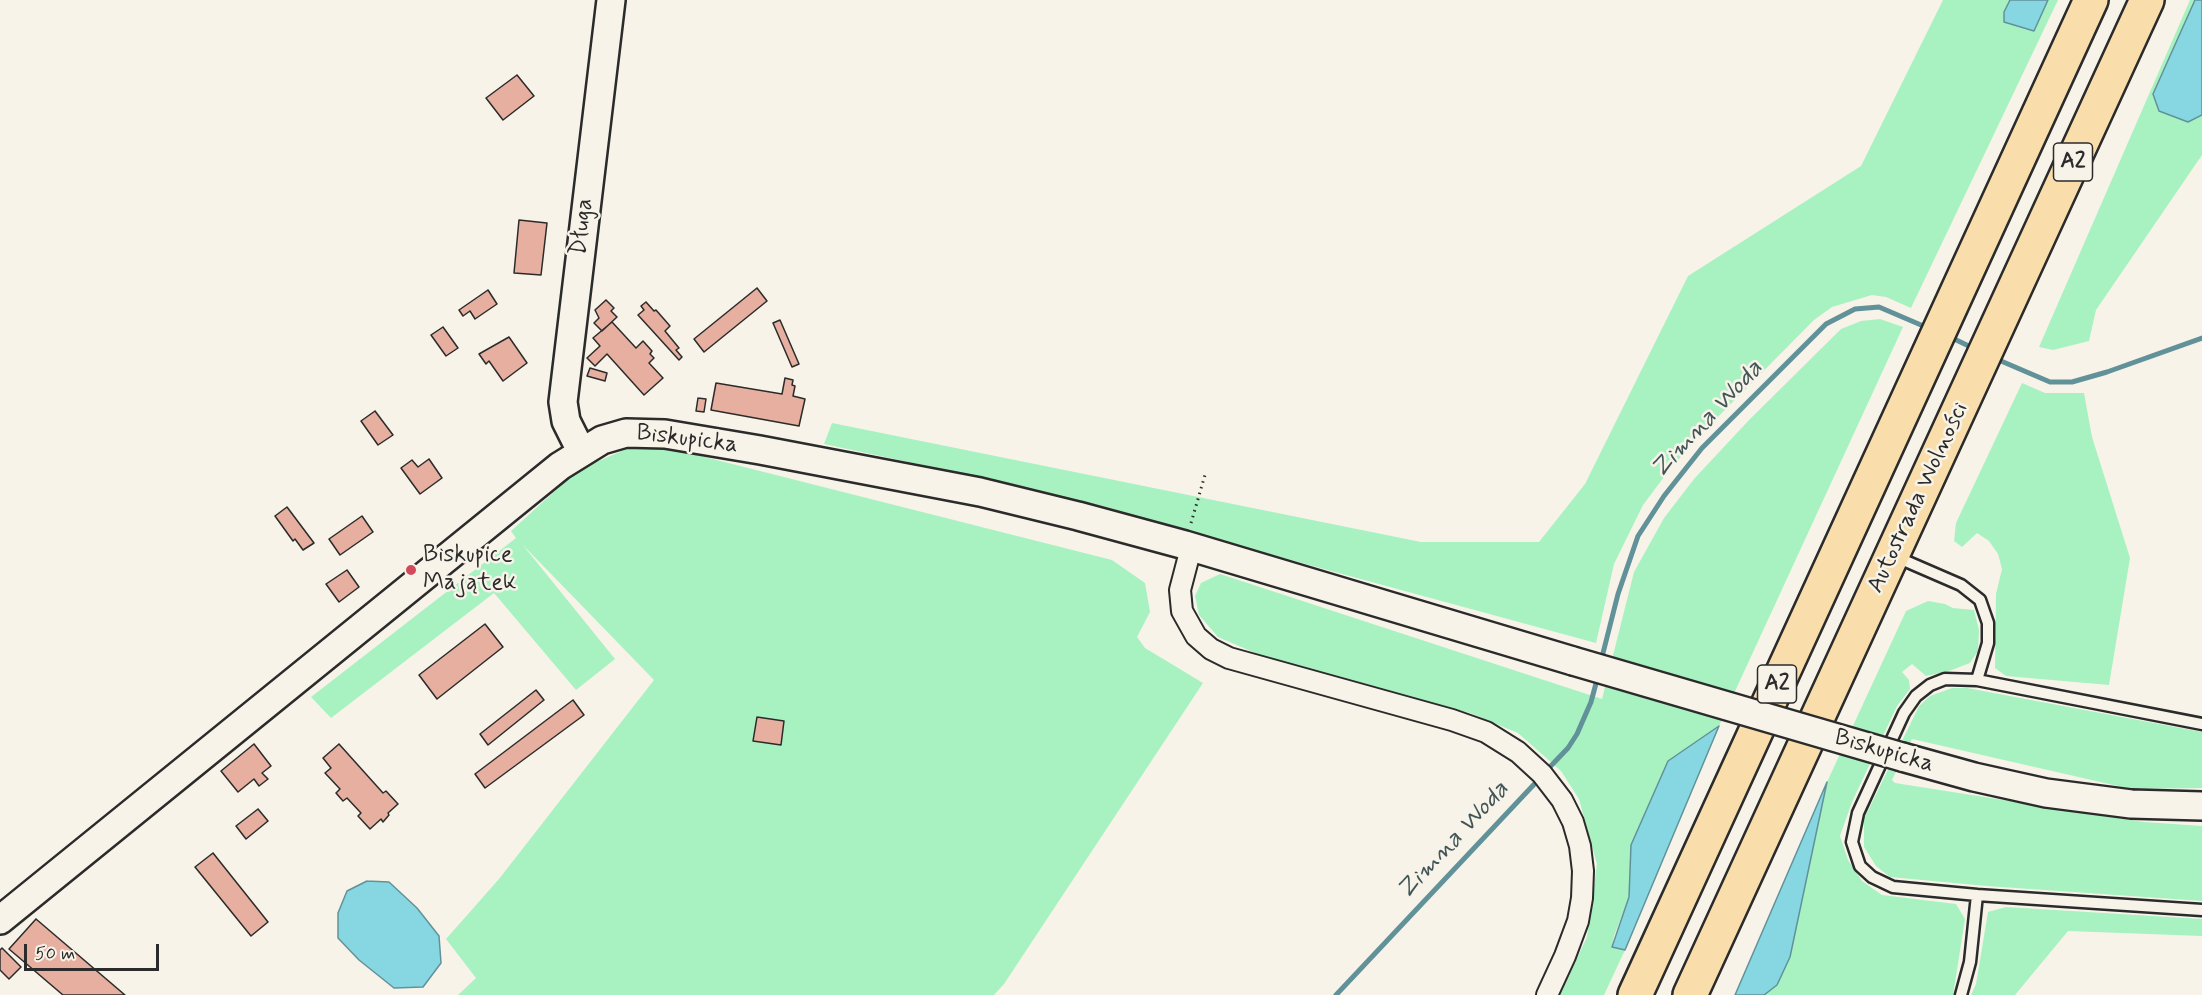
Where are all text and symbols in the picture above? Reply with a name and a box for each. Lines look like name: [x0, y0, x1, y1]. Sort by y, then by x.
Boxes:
road number: A2: [2054, 143, 2092, 181]
street label: Długa: [565, 197, 601, 257]
water label: Zimna Woda: [1645, 354, 1771, 486]
street label: Autostrada Wolności: [1862, 398, 1976, 598]
street label: Biskupicka: [635, 419, 739, 461]
place label: Biskupice Majątek: [423, 542, 517, 598]
marker: Biskupice Majątek: [404, 563, 418, 577]
road number: A2: [1758, 665, 1796, 703]
street label: Biskupicka: [1831, 724, 1937, 780]
water label: Zimna Woda: [1391, 775, 1517, 907]
scale bar: [27, 932, 162, 970]
text: 50 m: [35, 942, 75, 966]

